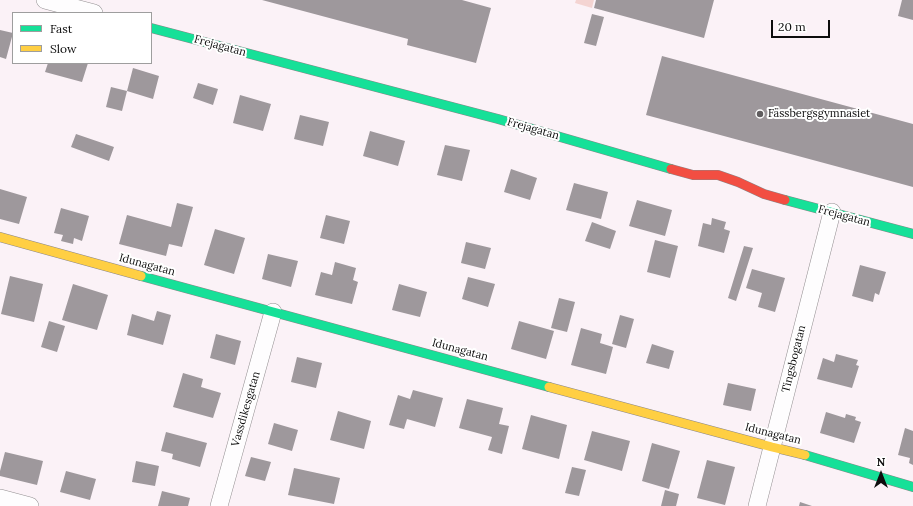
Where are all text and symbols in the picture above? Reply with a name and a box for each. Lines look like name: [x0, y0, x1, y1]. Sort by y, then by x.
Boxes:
legend: [12, 12, 152, 64]
scale bar: [773, 12, 832, 38]
text: 20 m: [778, 19, 806, 34]
text: Fast: [50, 21, 73, 36]
street label: Frejagatan: [192, 33, 248, 59]
text: Slow: [50, 41, 77, 56]
place label: Fässbergsgymnasiet: [768, 107, 870, 121]
marker: Fässbergsgymnasiet: [755, 109, 765, 119]
street label: Frejagatan: [506, 115, 560, 143]
street label: Frejagatan: [816, 203, 872, 229]
street label: Idunagatan: [118, 251, 176, 279]
street label: Tingsbogatan: [779, 324, 809, 394]
street label: Idunagatan: [431, 336, 489, 364]
street label: Vassdikesgatan: [229, 370, 263, 448]
street label: Idunagatan: [744, 421, 802, 447]
north arrow: [861, 454, 901, 494]
text: N: [877, 455, 885, 469]

